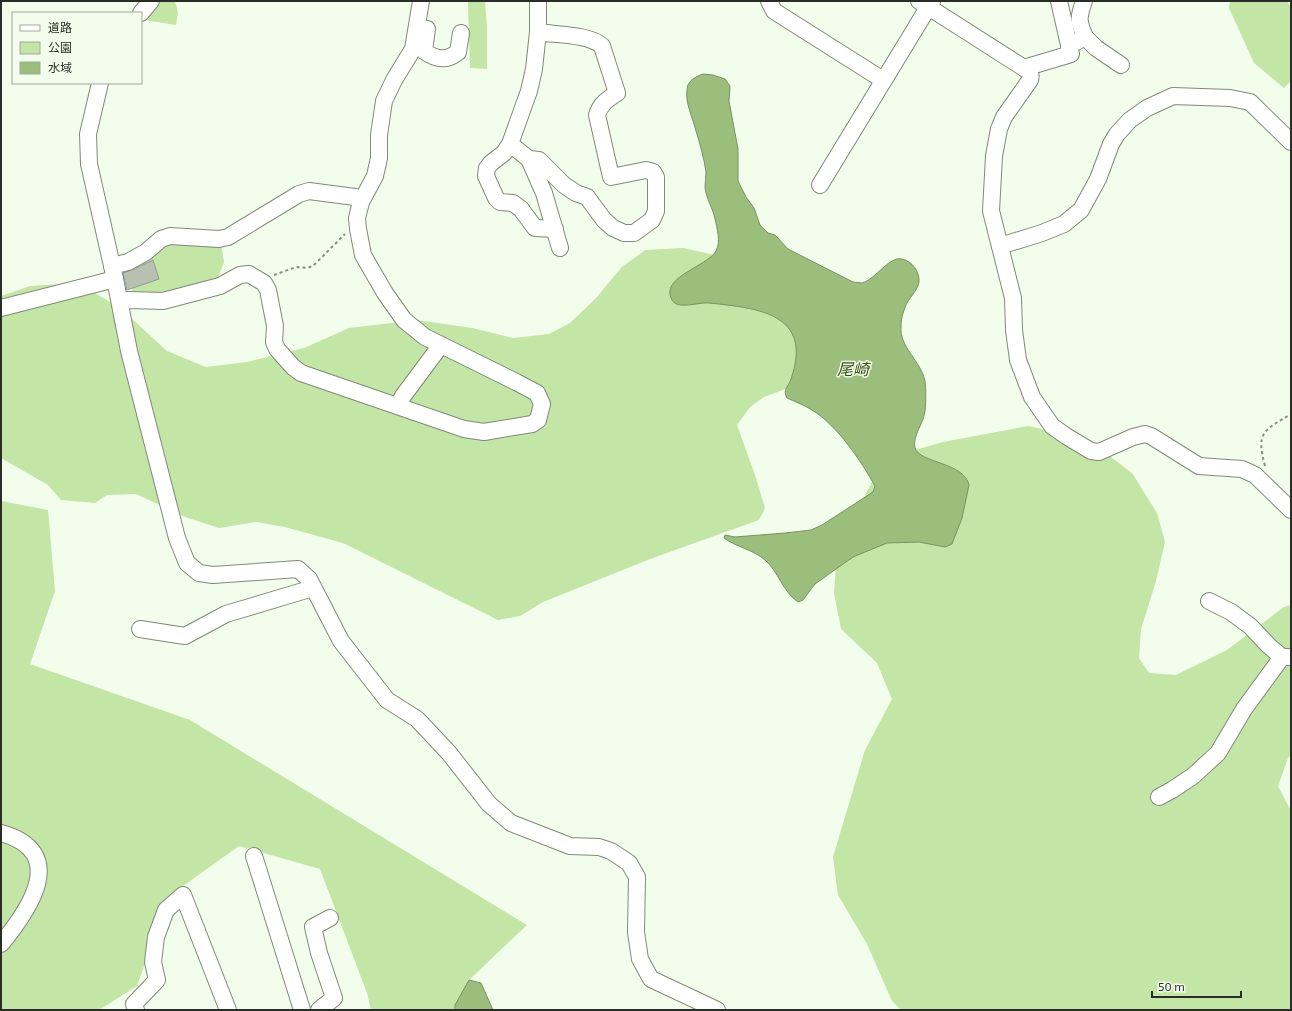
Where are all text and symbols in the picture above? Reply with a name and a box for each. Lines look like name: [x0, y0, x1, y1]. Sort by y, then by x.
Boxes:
legend: [12, 12, 142, 84]
text: 道路: [48, 20, 72, 34]
text: 公園: [48, 40, 72, 54]
text: 水域: [48, 60, 72, 74]
water label: 尾崎: [837, 359, 871, 378]
scale bar: [1152, 973, 1241, 999]
text: 50 m: [1158, 979, 1185, 993]

